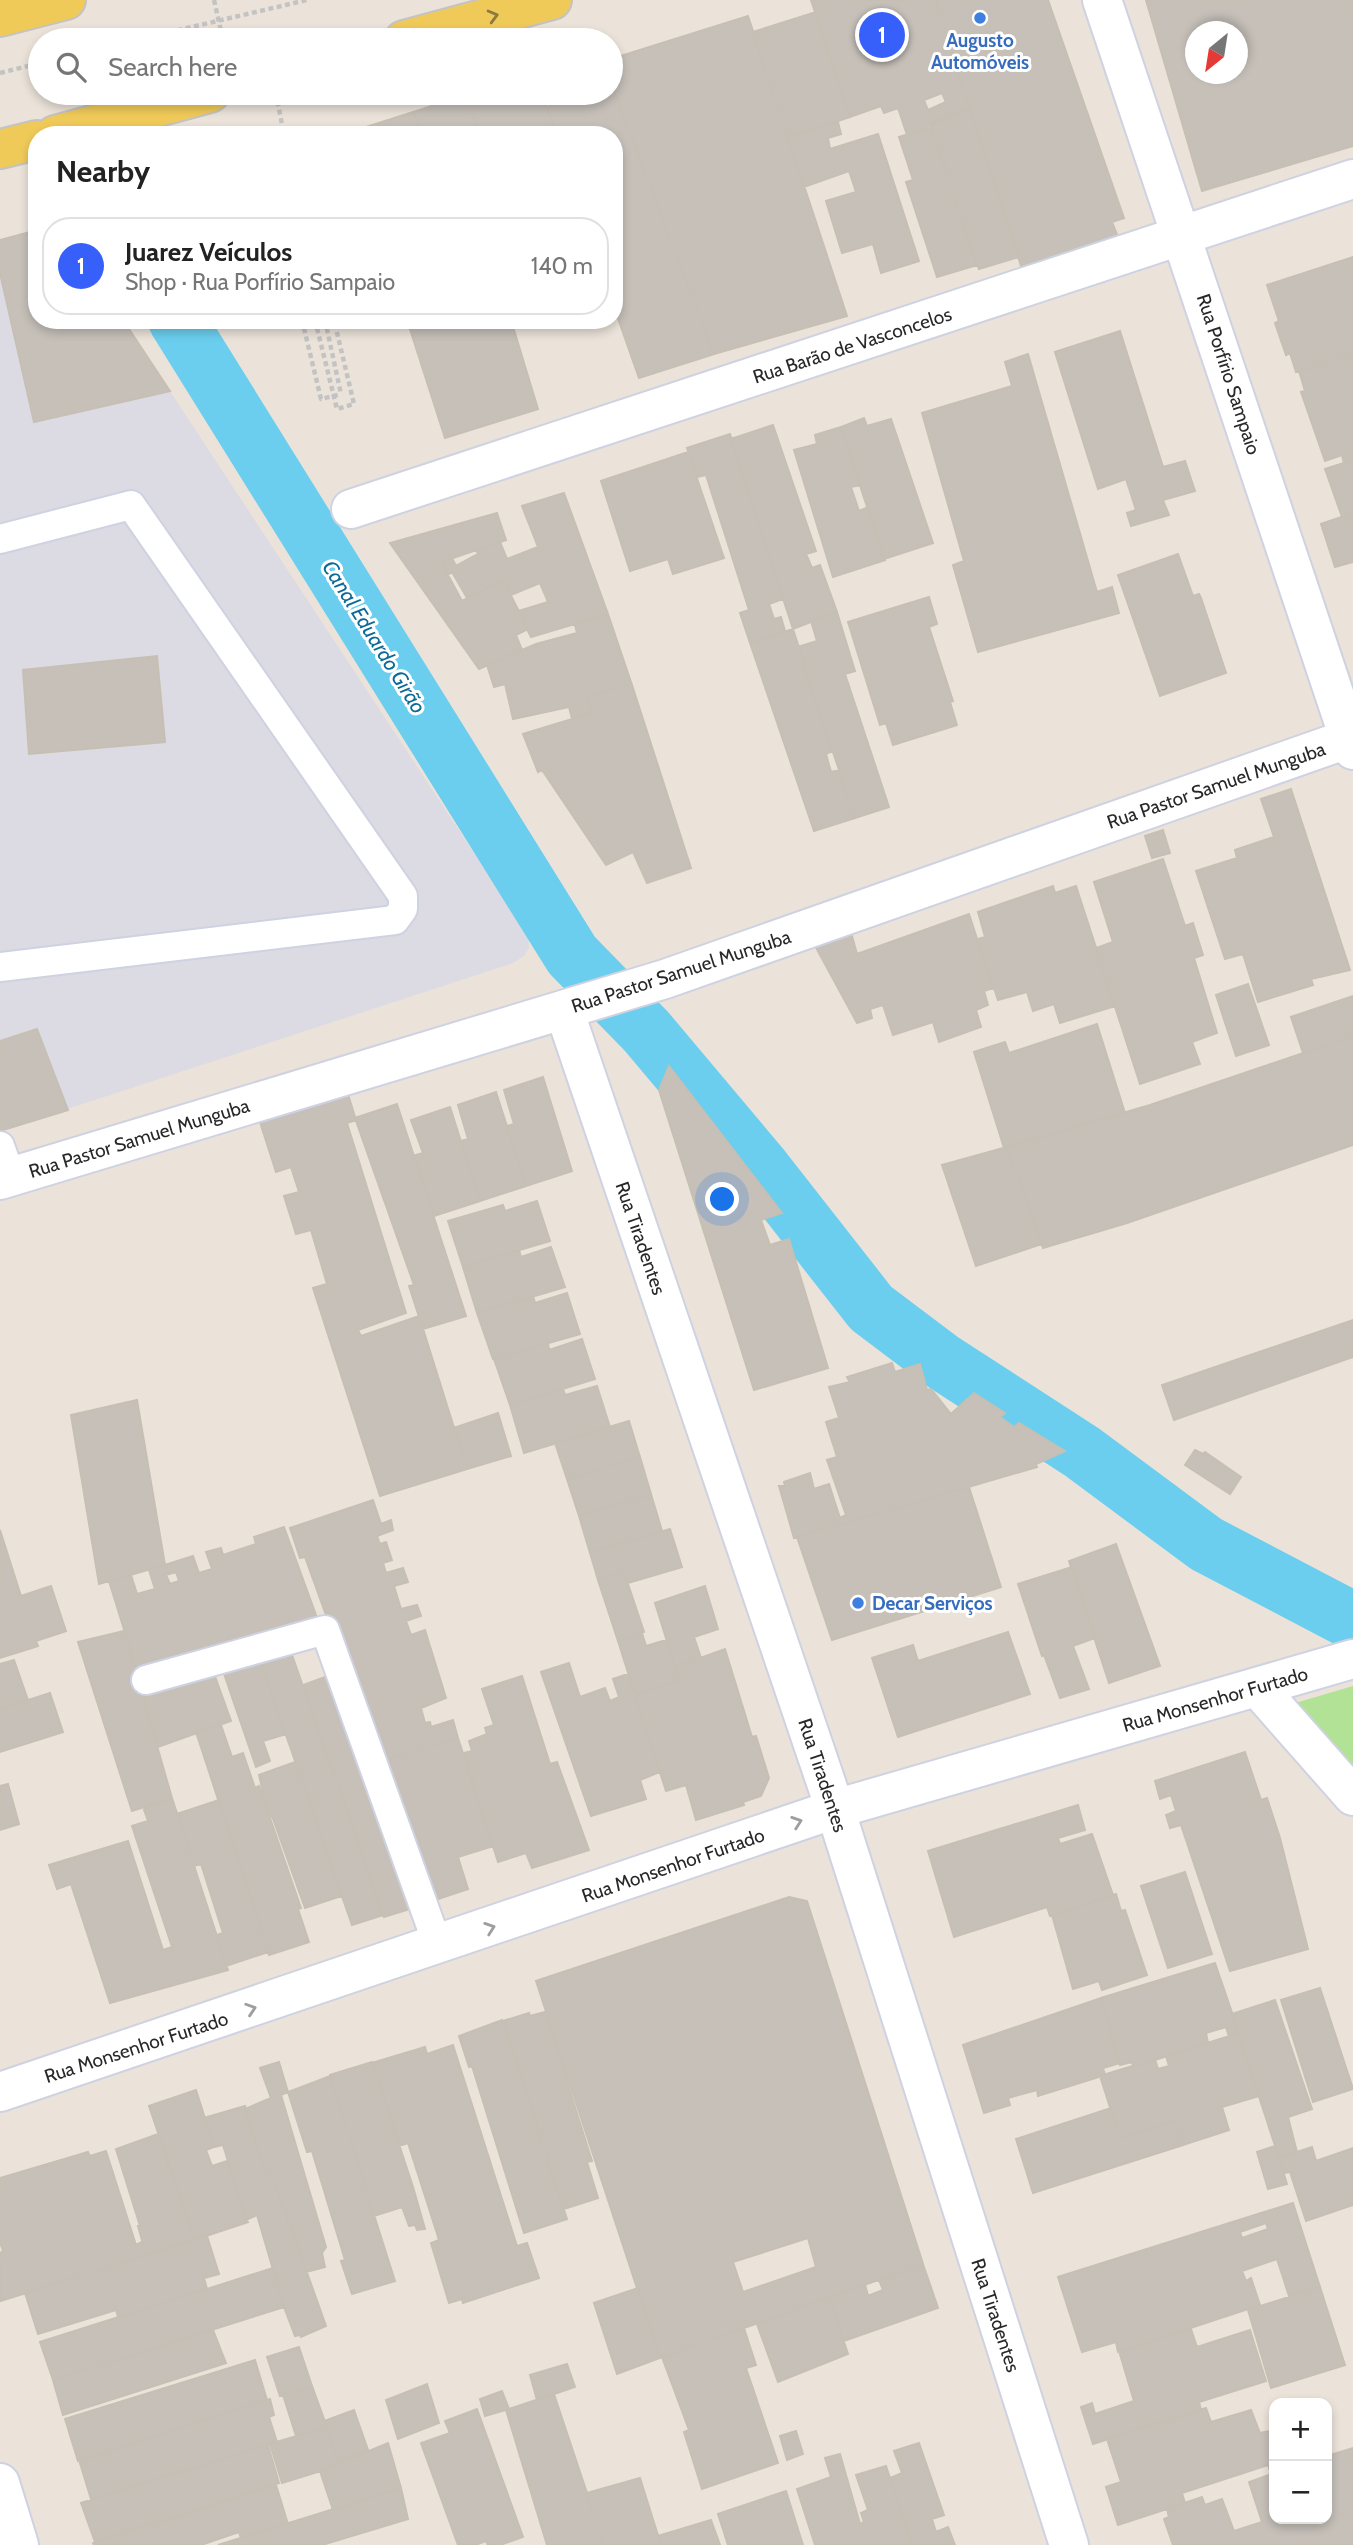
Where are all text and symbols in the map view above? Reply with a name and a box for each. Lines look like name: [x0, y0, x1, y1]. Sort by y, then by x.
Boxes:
pin: 1: [859, 9, 905, 61]
one-way arrow: [487, 10, 499, 24]
marker: Augusto Automóveis: [972, 10, 988, 26]
north arrow: [1185, 21, 1248, 84]
search box: [28, 28, 623, 105]
place label: Augusto Automóveis: [931, 29, 1029, 74]
icon: search: [52, 48, 90, 86]
text: Search here: [108, 51, 237, 83]
text: Nearby: [56, 153, 150, 190]
text: Juarez Veículos: [125, 236, 292, 268]
text: 1: [77, 252, 85, 280]
text: 140 m: [531, 252, 593, 280]
text: Shop · Rua Porfírio Sampaio: [125, 268, 395, 296]
street label: Rua Porfírio Sampaio: [1192, 291, 1265, 458]
street label: Rua Barão de Vasconcelos: [750, 302, 955, 388]
water label: Canal Eduardo Girão: [317, 556, 432, 718]
street label: Rua Pastor Samuel Munguba: [1104, 737, 1328, 834]
street label: Rua Pastor Samuel Munguba: [569, 925, 794, 1018]
street label: Rua Pastor Samuel Munguba: [26, 1094, 252, 1183]
street label: Rua Tiradentes: [610, 1179, 671, 1298]
your location: [705, 1182, 739, 1216]
place label: Decar Serviços: [872, 1592, 993, 1615]
marker: Decar Serviços: [850, 1595, 866, 1611]
street label: Rua Monsenhor Furtado: [1120, 1662, 1310, 1737]
street label: Rua Tiradentes: [793, 1715, 852, 1835]
one-way arrow: [791, 1816, 803, 1830]
street label: Rua Monsenhor Furtado: [579, 1823, 768, 1908]
one-way arrow: [483, 1922, 495, 1936]
one-way arrow: [244, 2002, 256, 2017]
street label: Rua Monsenhor Furtado: [41, 2007, 231, 2088]
street label: Rua Tiradentes: [966, 2255, 1025, 2375]
map controls: [1269, 2398, 1332, 2524]
button: +: [1269, 2398, 1332, 2461]
button: −: [1269, 2461, 1332, 2524]

